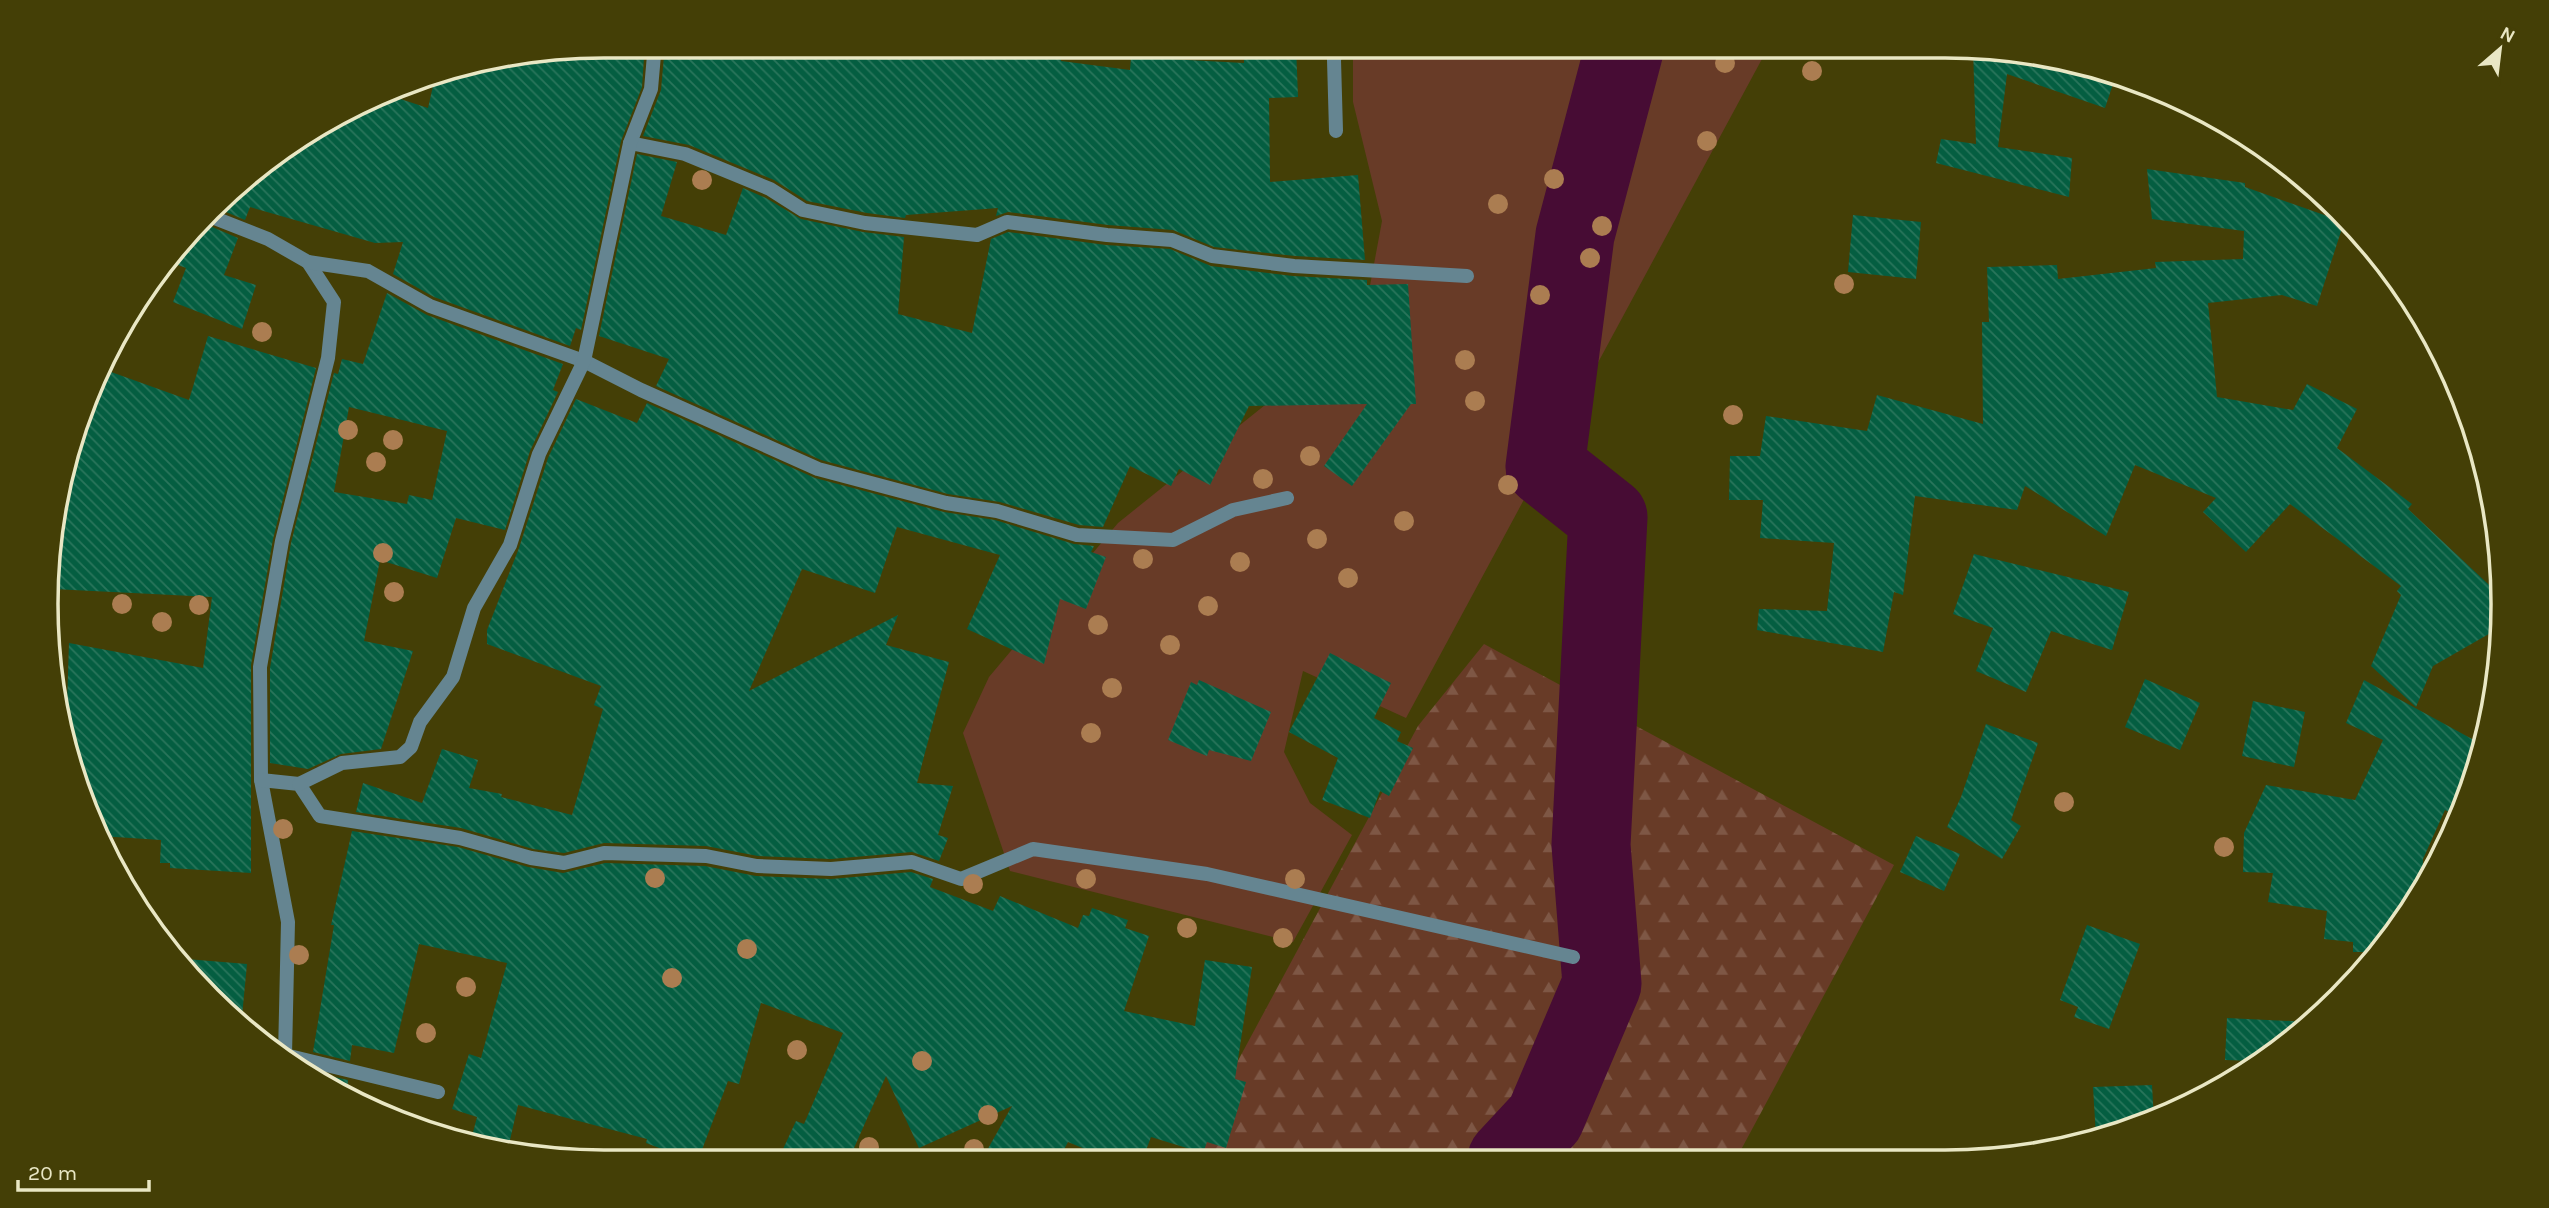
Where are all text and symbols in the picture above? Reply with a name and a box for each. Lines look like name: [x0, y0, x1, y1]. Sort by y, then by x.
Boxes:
north arrow: [2465, 14, 2535, 84]
text: N: [2496, 22, 2519, 48]
scale bar: [18, 1148, 149, 1192]
text: 20 m: [28, 1161, 77, 1185]

